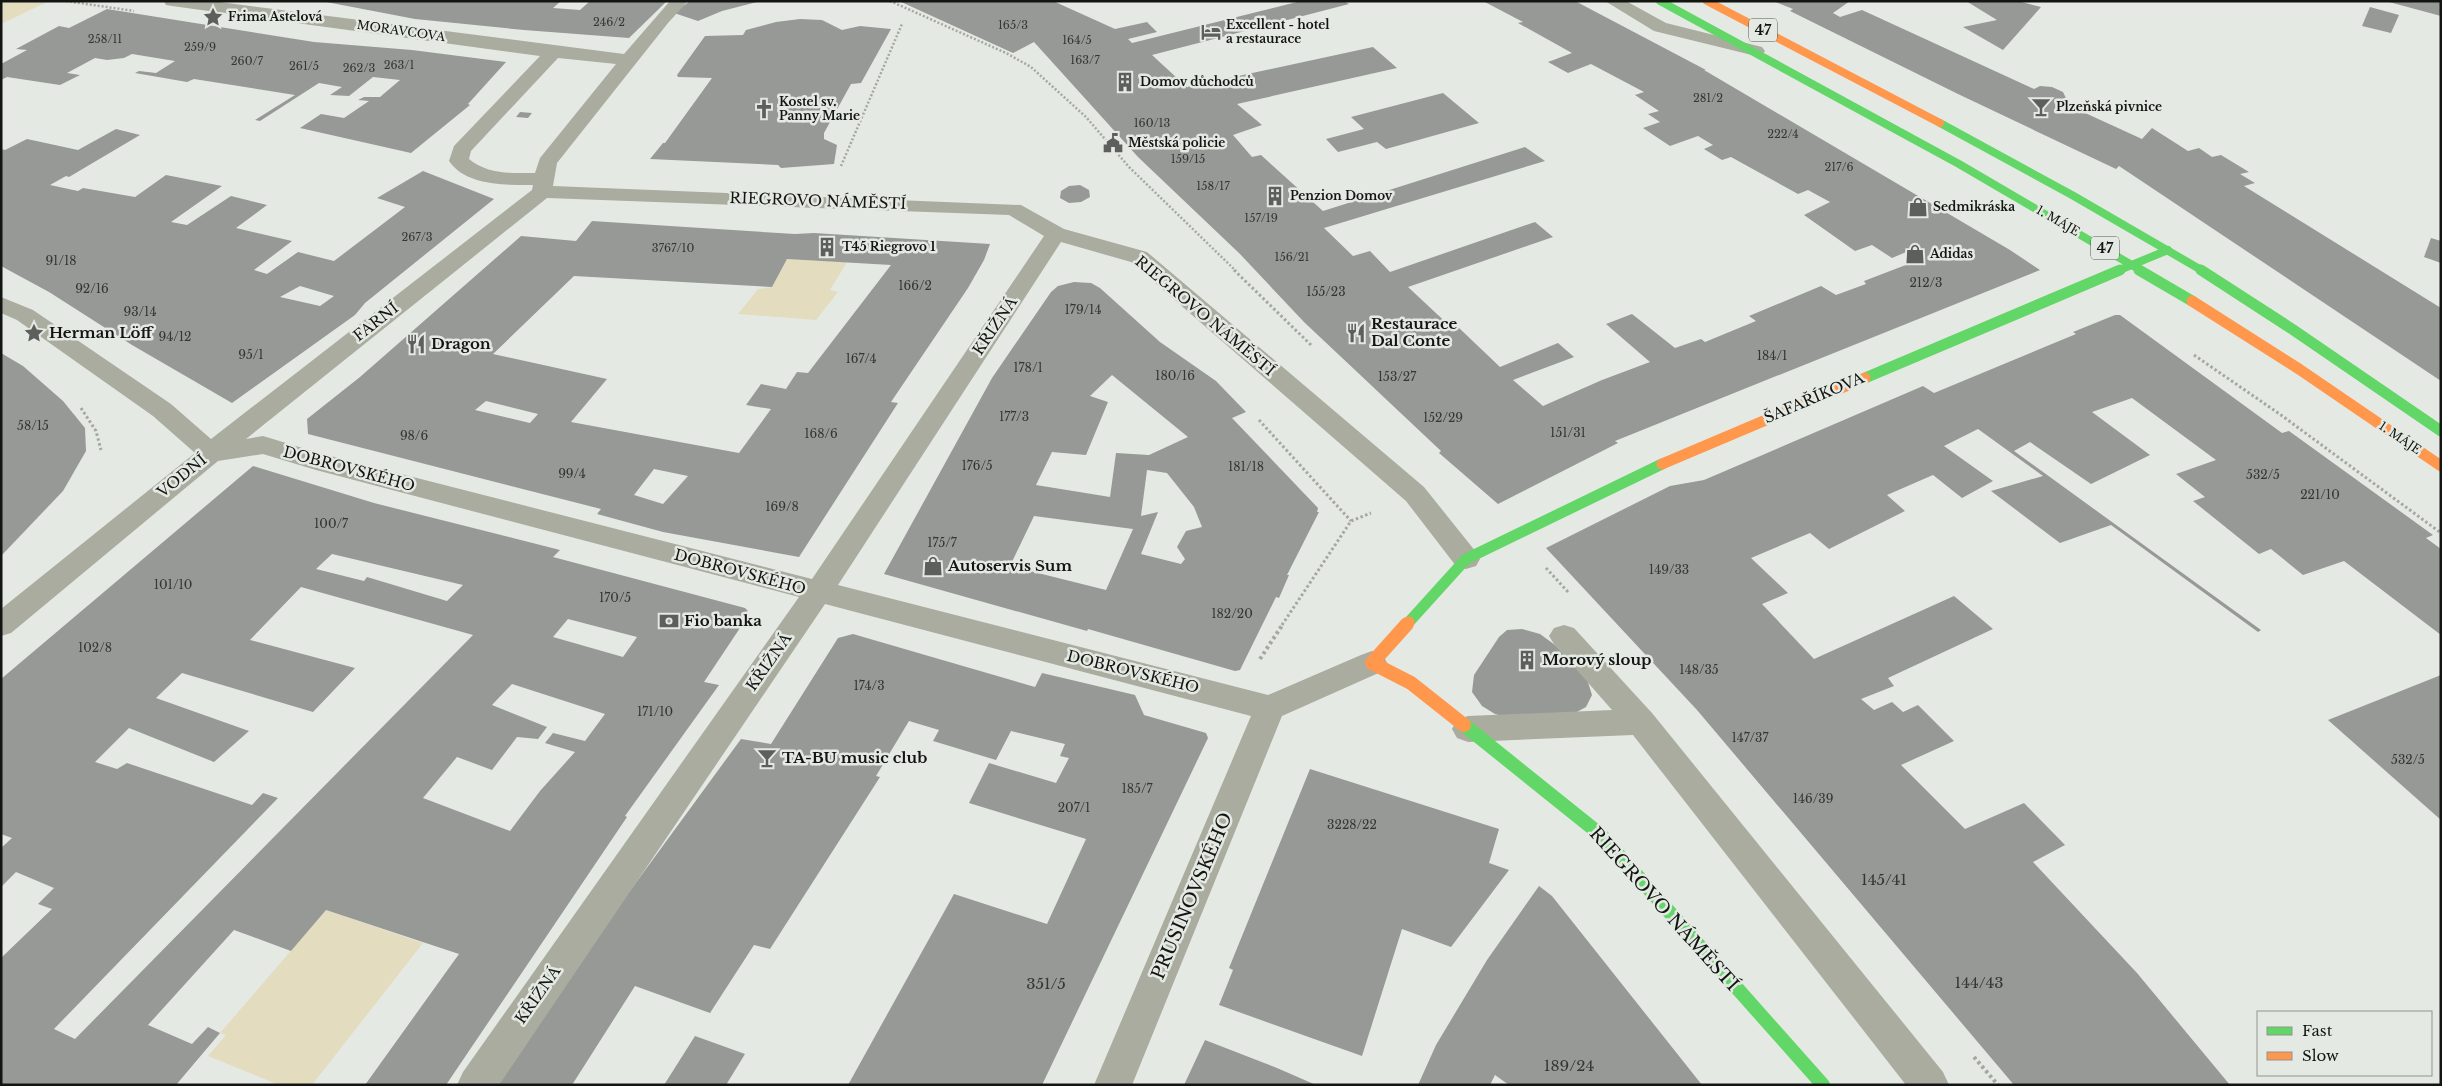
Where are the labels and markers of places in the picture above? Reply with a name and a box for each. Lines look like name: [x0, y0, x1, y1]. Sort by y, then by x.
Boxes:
place icon: Frima Astelová: [202, 6, 224, 28]
place label: Frima Astelová: [228, 9, 323, 24]
place label: Excellent - hotel a restaurace: [1226, 17, 1330, 46]
hotel icon: Excellent - hotel a restaurace: [1200, 21, 1222, 43]
building icon: Domov důchodců: [1114, 71, 1136, 93]
place label: Domov důchodců: [1140, 74, 1254, 89]
place label: Kostel sv. Panny Marie: [779, 94, 860, 123]
bar icon: Plzeňská pivnice: [2030, 96, 2052, 118]
church icon: Kostel sv. Panny Marie: [753, 98, 775, 120]
place label: Plzeňská pivnice: [2056, 99, 2162, 114]
public building icon: Městská policie: [1102, 132, 1124, 154]
place label: Městská policie: [1128, 135, 1225, 150]
building icon: Penzion Domov: [1264, 185, 1286, 207]
place label: Penzion Domov: [1290, 188, 1393, 203]
shop icon: Sedmikráska: [1907, 196, 1929, 218]
place label: Sedmikráska: [1933, 199, 2015, 214]
building icon: T45 Riegrovo 1: [816, 236, 838, 258]
place label: T45 Riegrovo 1: [842, 239, 935, 254]
shop icon: Adidas: [1904, 243, 1926, 265]
place label: Adidas: [1929, 246, 1973, 261]
place label: Restaurace Dal Conte: [1371, 314, 1457, 350]
place icon: Herman Löff: [23, 322, 45, 344]
restaurant icon: Restaurace Dal Conte: [1345, 322, 1367, 344]
place label: Herman Löff: [49, 323, 154, 342]
restaurant icon: Dragon: [405, 333, 427, 355]
place label: Dragon: [431, 334, 491, 353]
shop icon: Autoservis Sum: [922, 555, 944, 577]
place label: Autoservis Sum: [947, 556, 1073, 575]
bank icon: Fio banka: [658, 610, 680, 632]
place label: Fio banka: [684, 611, 762, 630]
building icon: Morový sloup: [1516, 649, 1538, 671]
place label: Morový sloup: [1542, 650, 1652, 669]
bar icon: TA-BU music club: [756, 747, 778, 769]
place label: TA-BU music club: [782, 748, 927, 767]

